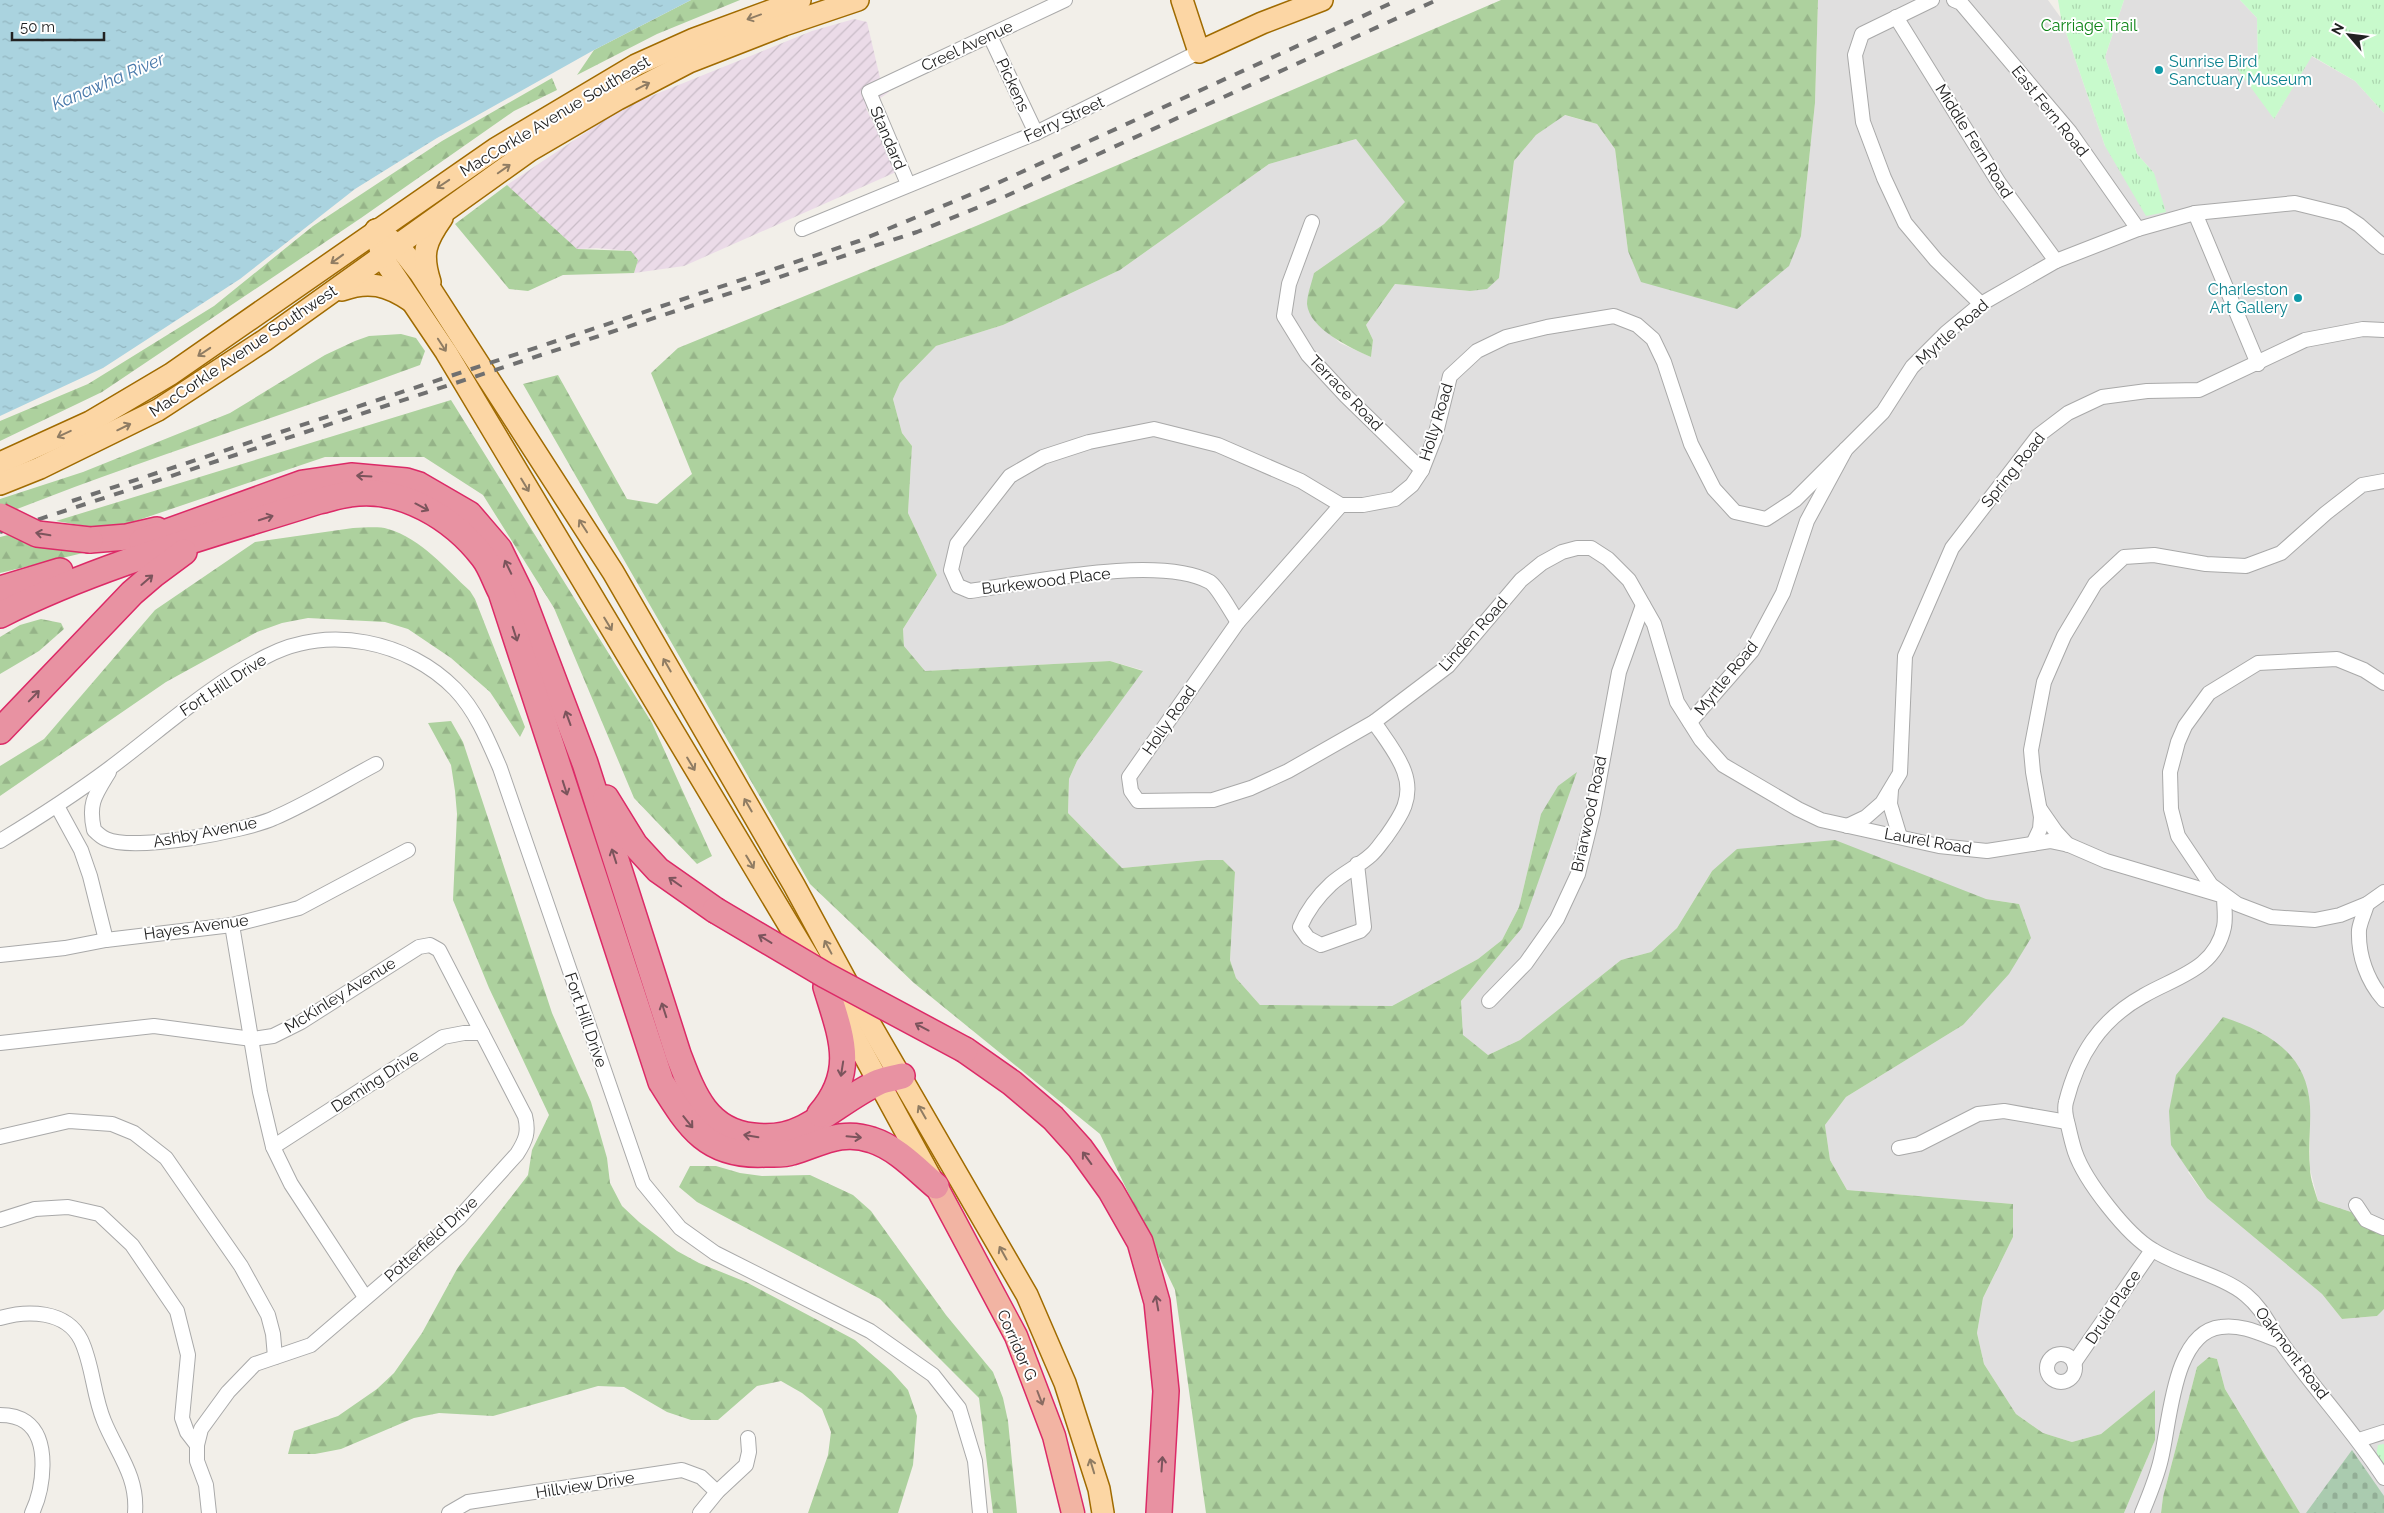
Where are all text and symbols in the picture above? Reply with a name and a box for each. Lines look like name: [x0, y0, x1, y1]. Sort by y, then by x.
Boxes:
scale bar: [12, 10, 105, 42]
north arrow: [2324, 10, 2374, 60]
one-way arrow: [747, 13, 762, 22]
park label: Carriage Trail: [2041, 16, 2138, 35]
street label: Creel Avenue: [918, 17, 1016, 75]
text: 50 m: [20, 18, 55, 36]
text: N: [2328, 20, 2347, 37]
water label: Kanawha River: [48, 47, 168, 114]
street label: MacCorkle Avenue Southeast: [457, 51, 654, 180]
place label: Sunrise Bird Sanctuary Museum: [2169, 52, 2312, 89]
street label: Pickens: [992, 55, 1034, 115]
street label: East Fern Road: [2008, 62, 2092, 160]
marker: Sunrise Bird Sanctuary Museum: [2153, 64, 2165, 76]
street label: Middle Fern Road: [1931, 80, 2017, 202]
one-way arrow: [635, 81, 650, 90]
street label: Ferry Street: [1021, 92, 1108, 146]
street label: Standard: [866, 103, 910, 173]
one-way arrow: [497, 164, 511, 174]
one-way arrow: [436, 179, 450, 190]
one-way arrow: [330, 254, 344, 264]
place label: Charleston Art Gallery: [2208, 280, 2288, 317]
street label: MacCorkle Avenue Southwest: [146, 281, 341, 421]
marker: Charleston Art Gallery: [2292, 292, 2304, 304]
street label: Myrtle Road: [1912, 295, 1992, 369]
one-way arrow: [436, 338, 447, 352]
one-way arrow: [197, 347, 211, 357]
street label: Terrace Road: [1305, 351, 1387, 435]
street label: Holly Road: [1415, 381, 1457, 463]
one-way arrow: [116, 422, 131, 431]
one-way arrow: [57, 429, 72, 439]
street label: Spring Road: [1977, 429, 2049, 511]
one-way arrow: [356, 472, 372, 481]
one-way arrow: [521, 477, 531, 491]
one-way arrow: [415, 502, 430, 512]
one-way arrow: [257, 513, 273, 522]
one-way arrow: [578, 519, 588, 533]
one-way arrow: [36, 529, 52, 539]
one-way arrow: [503, 560, 512, 575]
street label: Burkewood Place: [980, 564, 1112, 598]
one-way arrow: [141, 574, 154, 586]
street label: Linden Road: [1435, 593, 1511, 675]
one-way arrow: [604, 617, 614, 631]
one-way arrow: [510, 625, 520, 641]
street label: Myrtle Road: [1690, 637, 1762, 719]
street label: Fort Hill Drive: [176, 650, 270, 720]
one-way arrow: [661, 658, 671, 673]
street label: Holly Road: [1138, 682, 1200, 758]
one-way arrow: [28, 690, 40, 702]
one-way arrow: [563, 711, 572, 726]
street label: Briarwood Road: [1567, 754, 1611, 874]
one-way arrow: [687, 756, 697, 770]
one-way arrow: [561, 780, 570, 796]
one-way arrow: [743, 799, 753, 813]
street label: Ashby Avenue: [151, 813, 259, 851]
street label: Laurel Road: [1883, 824, 1973, 858]
one-way arrow: [609, 848, 619, 864]
one-way arrow: [746, 854, 756, 868]
one-way arrow: [668, 877, 682, 887]
street label: Hayes Avenue: [142, 910, 250, 944]
one-way arrow: [758, 934, 773, 944]
one-way arrow: [823, 940, 832, 955]
street label: McKinley Avenue: [281, 953, 399, 1037]
street label: Fort Hill Drive: [561, 970, 611, 1070]
one-way arrow: [659, 1003, 668, 1019]
one-way arrow: [915, 1022, 930, 1032]
street label: Deming Drive: [328, 1046, 422, 1116]
one-way arrow: [837, 1060, 847, 1076]
one-way arrow: [917, 1105, 927, 1119]
one-way arrow: [683, 1115, 694, 1128]
one-way arrow: [743, 1130, 759, 1140]
one-way arrow: [845, 1132, 861, 1142]
one-way arrow: [1082, 1151, 1092, 1165]
street label: Potterfield Drive: [380, 1192, 482, 1286]
one-way arrow: [998, 1245, 1008, 1260]
street label: Druid Place: [2081, 1266, 2145, 1348]
one-way arrow: [1151, 1295, 1161, 1311]
street label: Oakmont Road: [2251, 1303, 2333, 1403]
street label: Corridor G: [993, 1307, 1041, 1383]
one-way arrow: [1036, 1390, 1045, 1406]
one-way arrow: [1157, 1457, 1166, 1473]
one-way arrow: [1086, 1458, 1096, 1474]
street label: Hillview Drive: [534, 1468, 636, 1502]

